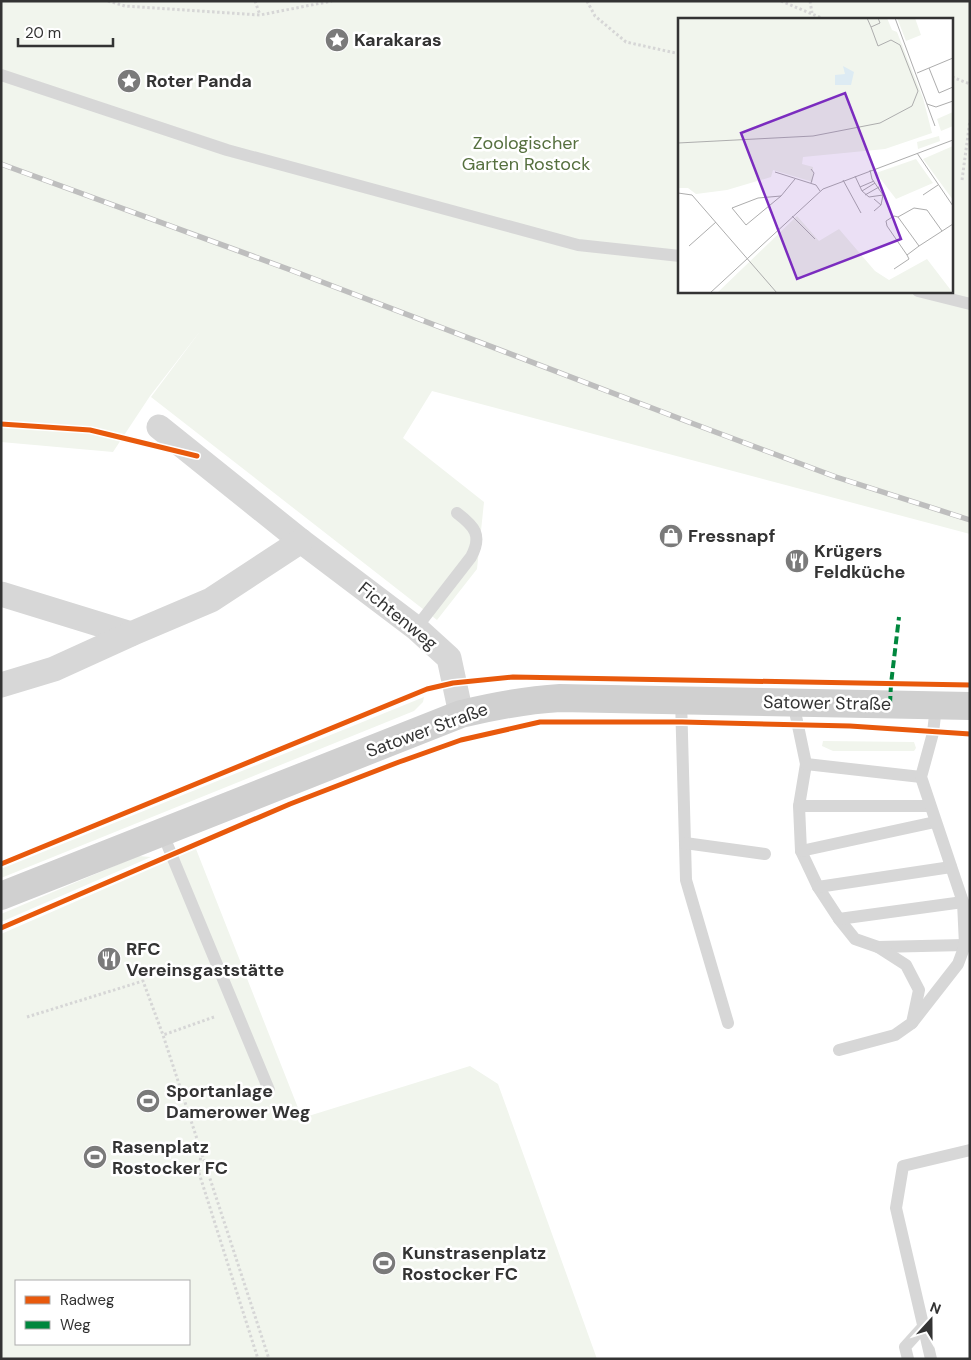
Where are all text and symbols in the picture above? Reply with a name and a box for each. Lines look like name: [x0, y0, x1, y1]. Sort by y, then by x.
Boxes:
scale bar: [18, 15, 112, 47]
inset map: [678, 18, 954, 292]
text: 20 m: [25, 23, 61, 43]
place icon: Karakaras: [324, 27, 350, 53]
place label: Karakaras: [354, 28, 442, 52]
place icon: Roter Panda: [116, 68, 142, 94]
place label: Roter Panda: [146, 69, 252, 93]
park label: Zoologischer Garten Rostock: [462, 131, 590, 176]
shop icon: Fressnapf: [658, 523, 684, 549]
place label: Fressnapf: [688, 524, 775, 548]
place label: Krügers Feldküche: [814, 539, 906, 584]
restaurant icon: Krügers Feldküche: [784, 548, 810, 574]
street label: Fichtenweg: [353, 577, 443, 655]
street label: Satower Straße: [763, 690, 891, 716]
street label: Satower Straße: [363, 697, 491, 763]
place label: RFC Vereinsgaststätte: [126, 937, 284, 982]
restaurant icon: RFC Vereinsgaststätte: [96, 946, 122, 972]
place label: Sportanlage Damerower Weg: [166, 1079, 311, 1124]
sports icon: Sportanlage Damerower Weg: [135, 1088, 161, 1114]
place label: Rasenplatz Rostocker FC: [112, 1135, 228, 1180]
sports icon: Rasenplatz Rostocker FC: [82, 1144, 108, 1170]
place label: Kunstrasenplatz Rostocker FC: [402, 1241, 546, 1286]
sports icon: Kunstrasenplatz Rostocker FC: [371, 1250, 397, 1276]
legend: [15, 1280, 190, 1345]
text: Radweg: [60, 1290, 114, 1310]
north arrow: [906, 1295, 956, 1345]
text: N: [928, 1298, 944, 1318]
text: Weg: [60, 1315, 91, 1335]

